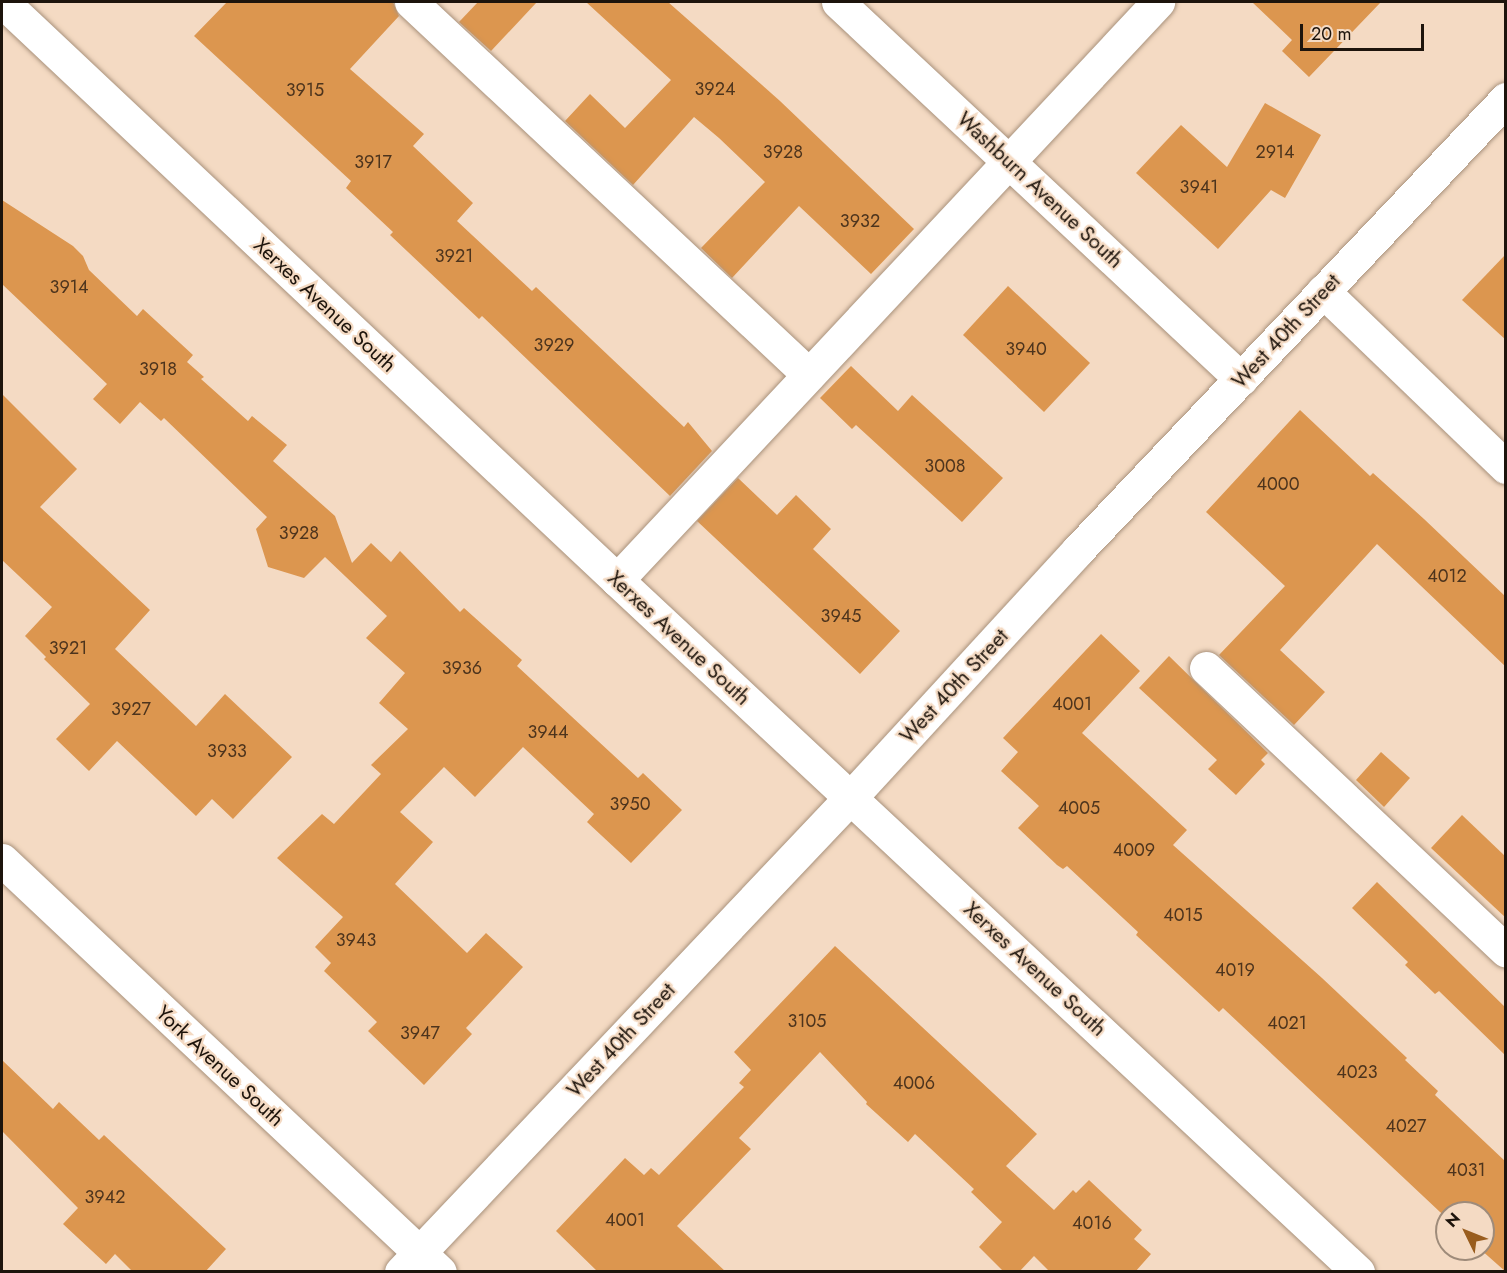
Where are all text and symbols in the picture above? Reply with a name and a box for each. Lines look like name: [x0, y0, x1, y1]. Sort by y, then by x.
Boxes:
scale bar: [1303, 12, 1428, 50]
text: 20 m: [1311, 21, 1351, 47]
house number: 3924: [695, 78, 735, 100]
house number: 3915: [286, 79, 324, 101]
street label: Washburn Avenue South: [952, 107, 1128, 273]
house number: 3928: [763, 141, 803, 163]
house number: 2914: [1255, 141, 1295, 163]
house number: 3917: [354, 151, 392, 173]
house number: 3941: [1180, 176, 1218, 198]
house number: 3932: [840, 210, 880, 232]
street label: Xerxes Avenue South: [249, 233, 401, 377]
house number: 3921: [435, 245, 473, 267]
street label: West 40th Street: [1227, 269, 1345, 393]
house number: 3914: [50, 276, 88, 298]
house number: 3929: [534, 334, 574, 356]
house number: 3940: [1005, 338, 1047, 360]
house number: 3918: [139, 358, 177, 380]
house number: 3008: [924, 455, 966, 477]
house number: 4000: [1257, 473, 1299, 495]
house number: 3928: [279, 522, 319, 544]
house number: 4012: [1427, 565, 1467, 587]
street label: Xerxes Avenue South: [603, 566, 755, 710]
house number: 3945: [821, 605, 861, 627]
street label: West 40th Street: [895, 624, 1013, 748]
house number: 3921: [49, 637, 87, 659]
house number: 3936: [442, 657, 482, 679]
house number: 4001: [1052, 693, 1092, 715]
house number: 3927: [111, 698, 151, 720]
house number: 3944: [527, 721, 569, 743]
house number: 3933: [207, 740, 247, 762]
house number: 3950: [609, 793, 651, 815]
house number: 4005: [1058, 797, 1100, 819]
house number: 4009: [1113, 839, 1155, 861]
street label: Xerxes Avenue South: [959, 897, 1111, 1041]
house number: 4015: [1163, 904, 1203, 926]
house number: 3943: [336, 929, 376, 951]
house number: 4019: [1215, 959, 1255, 981]
street label: West 40th Street: [562, 978, 680, 1102]
street label: York Avenue South: [151, 1000, 289, 1132]
house number: 3105: [788, 1010, 826, 1032]
house number: 4021: [1267, 1012, 1307, 1034]
house number: 3947: [400, 1022, 440, 1044]
house number: 4023: [1336, 1061, 1378, 1083]
house number: 4006: [893, 1072, 935, 1094]
house number: 4027: [1386, 1115, 1426, 1137]
house number: 4031: [1446, 1159, 1486, 1181]
house number: 3942: [85, 1186, 125, 1208]
north arrow: [1435, 1201, 1495, 1261]
text: N: [1440, 1207, 1466, 1232]
house number: 4001: [605, 1209, 645, 1231]
house number: 4016: [1072, 1212, 1112, 1234]

